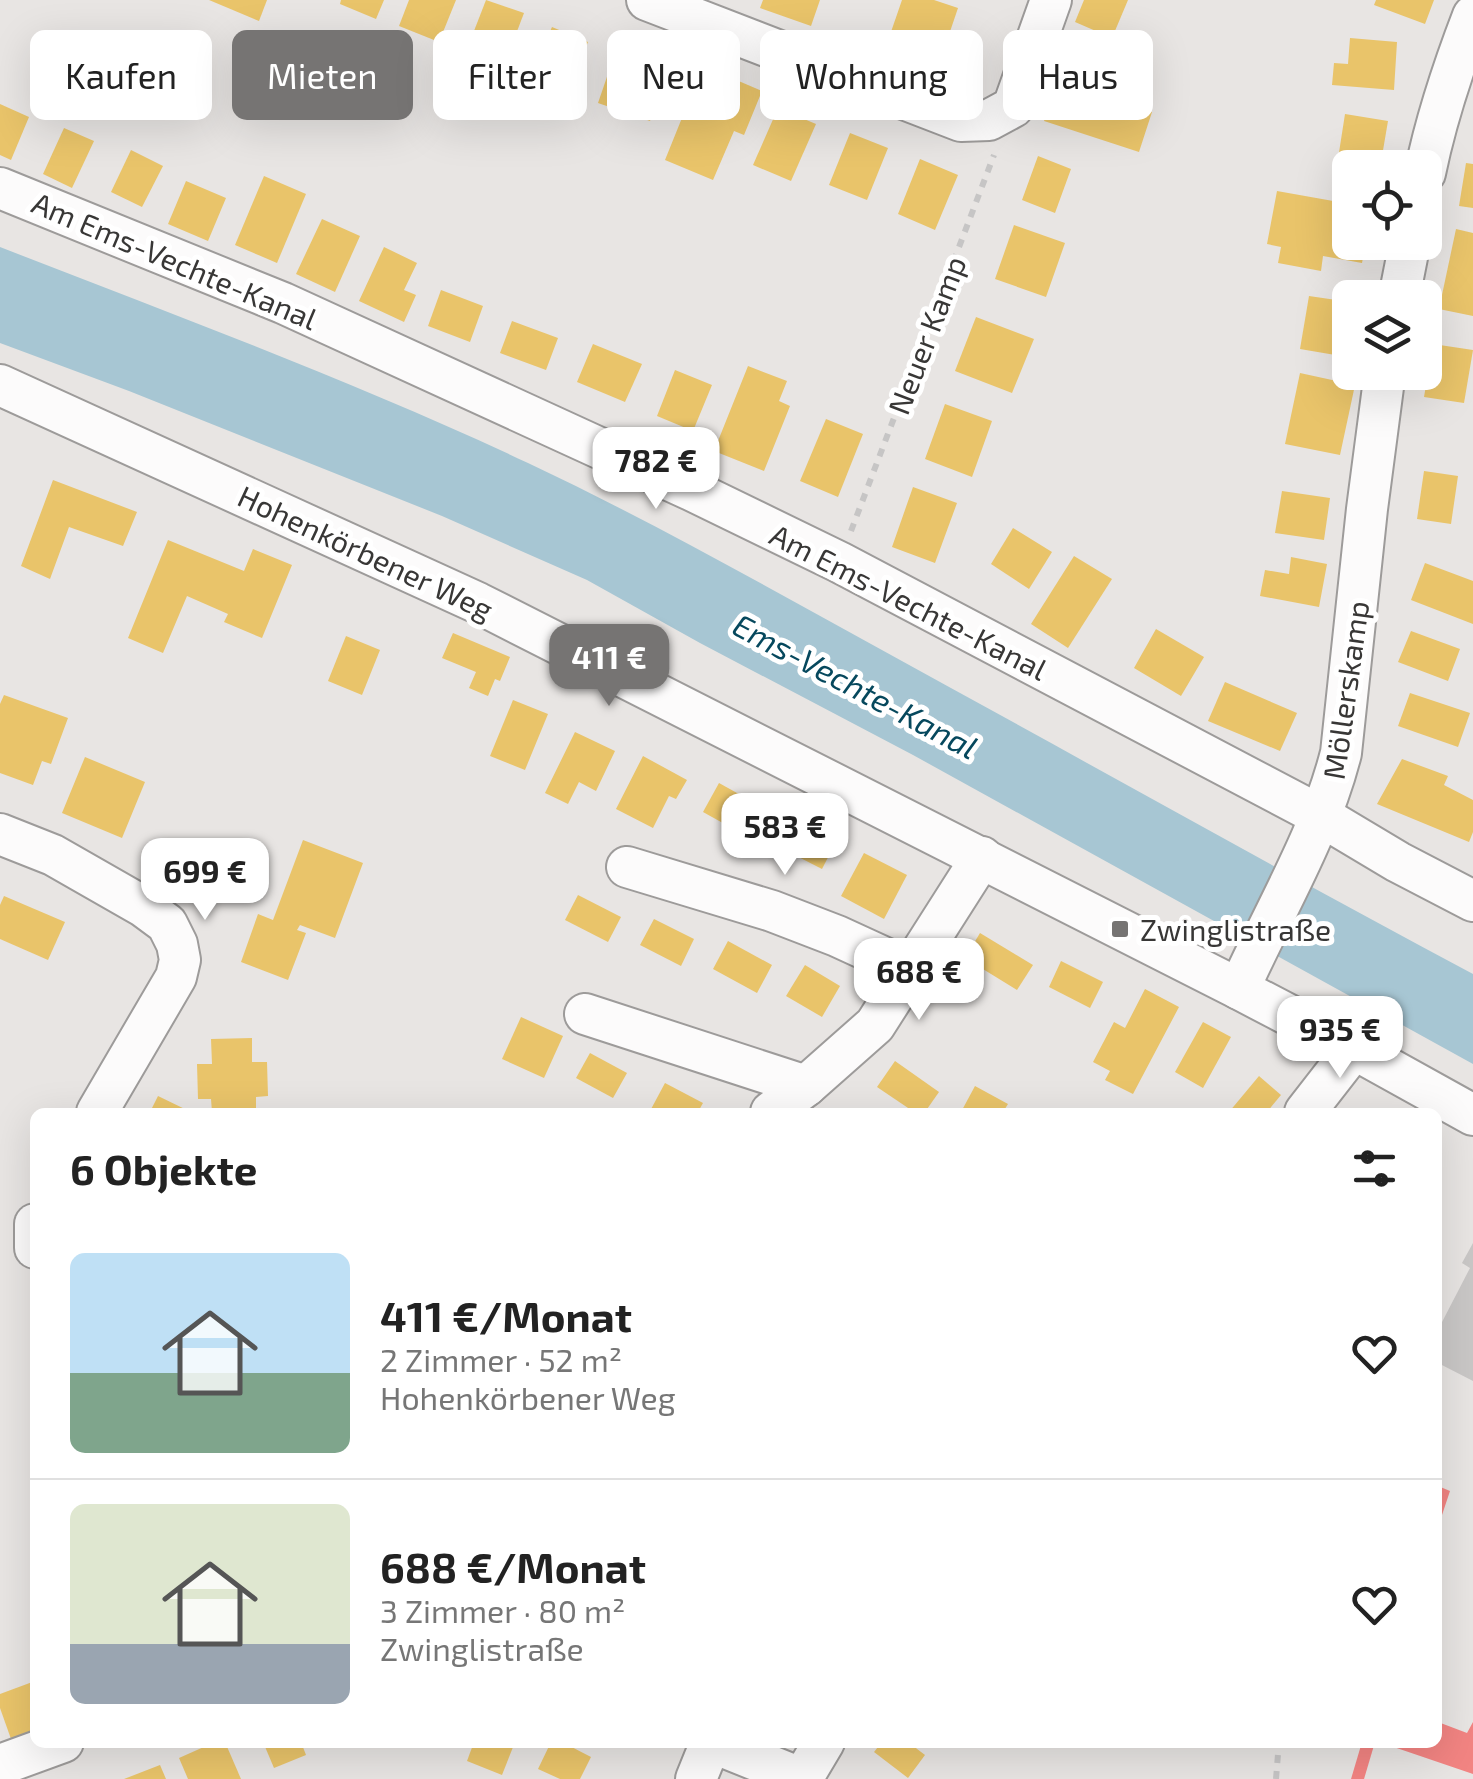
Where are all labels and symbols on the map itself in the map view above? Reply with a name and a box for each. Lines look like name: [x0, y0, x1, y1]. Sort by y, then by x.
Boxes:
street label: Am Ems-Vechte-Kanal: [27, 184, 323, 336]
street label: Neuer Kamp: [879, 251, 973, 419]
pin: 782 €: [586, 427, 726, 512]
street label: Hohenkörbener Weg: [233, 477, 499, 627]
street label: Am Ems-Vechte-Kanal: [764, 515, 1054, 687]
street label: Möllerskamp: [1315, 598, 1375, 782]
water label: Ems-Vechte-Kanal: [727, 604, 985, 766]
pin: 411 €: [539, 624, 679, 709]
pin: 583 €: [715, 793, 855, 878]
pin: 699 €: [135, 838, 275, 923]
place label: Zwinglistraße: [1140, 911, 1331, 947]
marker: Zwinglistraße: [1109, 918, 1131, 940]
pin: 688 €: [849, 938, 989, 1023]
pin: 935 €: [1270, 996, 1410, 1081]

